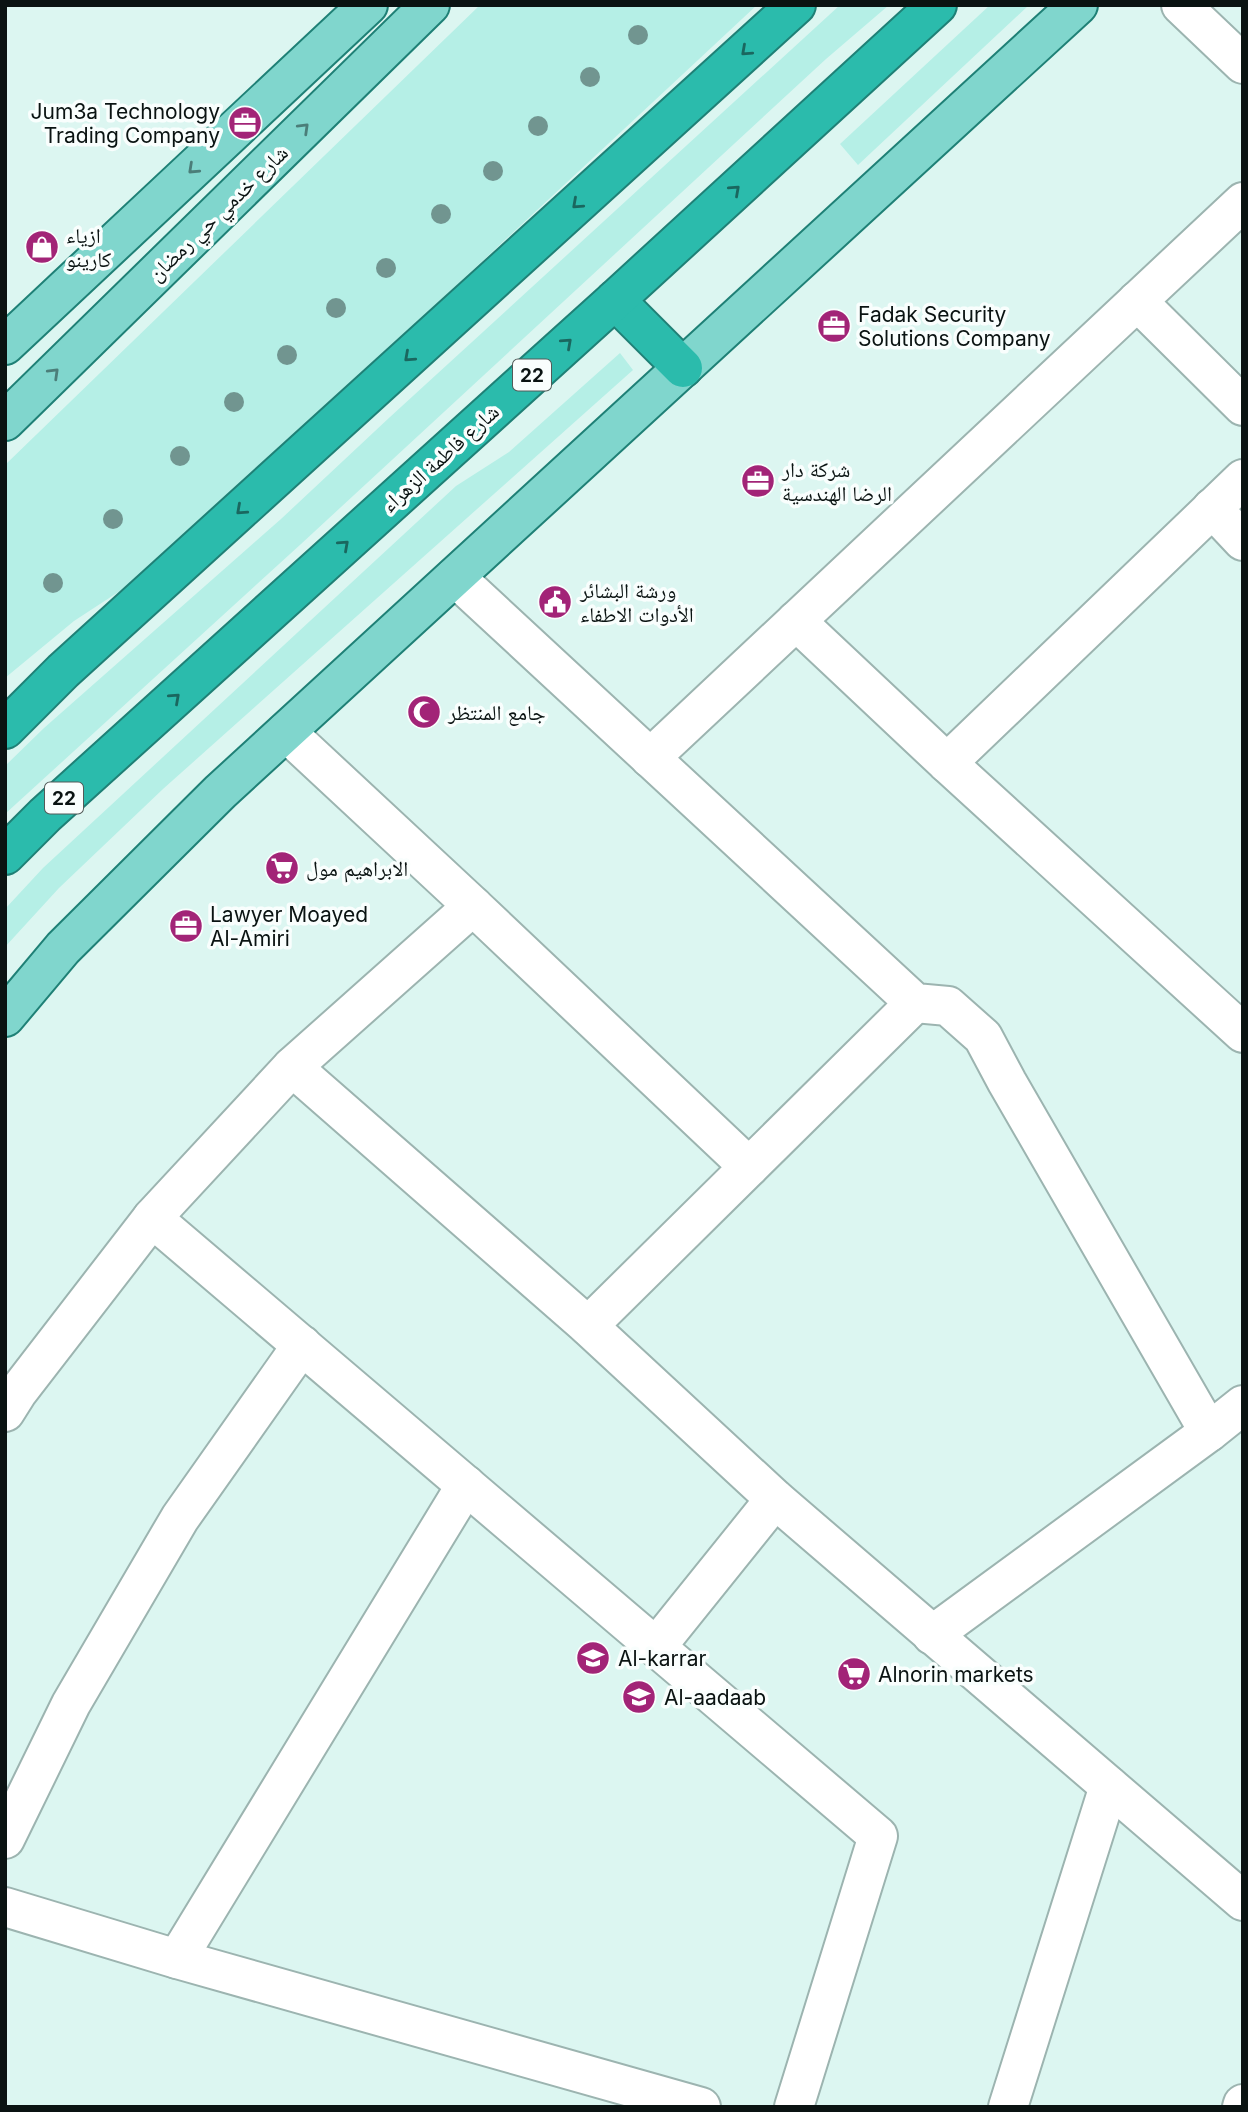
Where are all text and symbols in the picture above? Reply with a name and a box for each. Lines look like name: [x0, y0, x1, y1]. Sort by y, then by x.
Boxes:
one-way arrow: [741, 43, 754, 55]
place label: Jum3a Technology Trading Company: [31, 99, 220, 148]
office icon: Jum3a Technology Trading Company: [226, 104, 264, 142]
one-way arrow: [296, 124, 309, 137]
street label: شارع خدمي حي رمضان: [143, 140, 296, 289]
one-way arrow: [188, 161, 201, 173]
one-way arrow: [727, 185, 740, 198]
one-way arrow: [572, 196, 585, 208]
place label: ازياء كارينو: [66, 223, 112, 272]
shop icon: ازياء كارينو: [23, 228, 61, 266]
place label: Fadak Security Solutions Company: [858, 302, 1051, 351]
office icon: Fadak Security Solutions Company: [815, 307, 853, 345]
one-way arrow: [559, 339, 572, 351]
one-way arrow: [404, 349, 417, 361]
road number: 22: [513, 360, 551, 390]
one-way arrow: [46, 369, 58, 381]
street label: شارع فاطمة الزهراء: [376, 399, 504, 518]
place label: شركة دار الرضا الهندسية: [781, 457, 892, 506]
office icon: شركة دار الرضا الهندسية: [739, 462, 777, 500]
one-way arrow: [236, 502, 249, 514]
one-way arrow: [336, 541, 349, 553]
place label: ورشة البشائر الأدوات الاطفاء: [579, 578, 694, 627]
public building icon: ورشة البشائر الأدوات الاطفاء: [536, 583, 574, 621]
one-way arrow: [167, 693, 180, 706]
mosque icon: جامع المنتظر: [405, 693, 443, 731]
place label: جامع المنتظر: [447, 700, 546, 726]
road number: 22: [45, 782, 83, 814]
supermarket icon: الابراهيم مول: [263, 849, 301, 887]
place label: الابراهيم مول: [306, 856, 408, 883]
place label: Lawyer Moayed Al-Amiri: [210, 902, 368, 951]
office icon: Lawyer Moayed Al-Amiri: [167, 907, 205, 945]
school or university icon: Al-karrar: [574, 1639, 612, 1677]
place label: Al-karrar: [618, 1646, 706, 1671]
supermarket icon: Alnorin markets: [835, 1655, 873, 1693]
place label: Alnorin markets: [878, 1662, 1034, 1687]
school or university icon: Al-aadaab: [620, 1678, 658, 1716]
place label: Al-aadaab: [664, 1685, 766, 1710]

